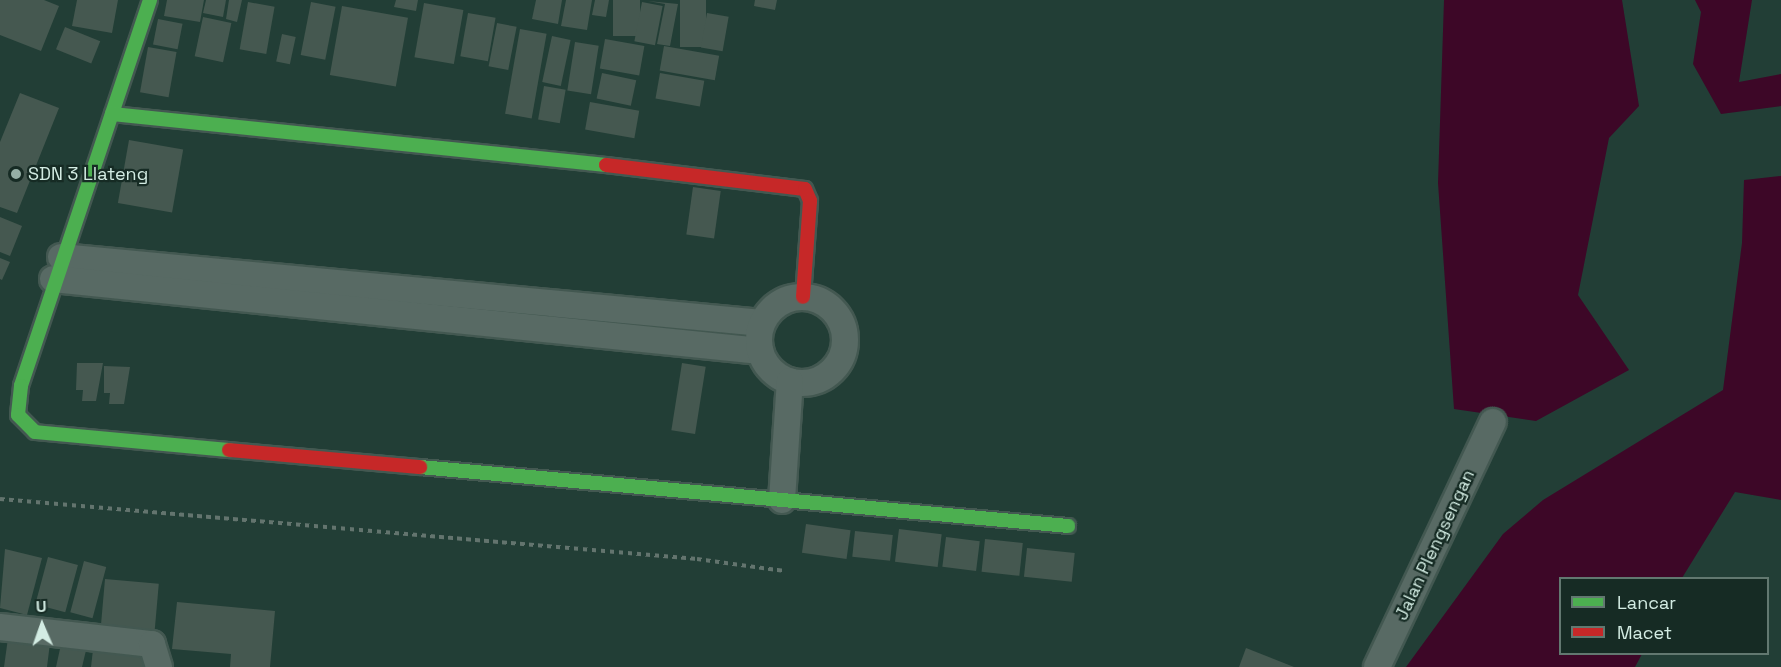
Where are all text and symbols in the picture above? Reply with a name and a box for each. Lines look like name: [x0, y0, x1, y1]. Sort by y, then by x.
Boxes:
place label: SDN 3 Llateng: [28, 163, 148, 185]
marker: SDN 3 Llateng: [9, 167, 23, 181]
street label: Jalan Plengsengan: [1391, 466, 1479, 624]
legend: [1559, 577, 1769, 655]
text: Lancar: [1617, 591, 1676, 614]
north arrow: [12, 595, 72, 655]
text: U: [36, 596, 47, 617]
text: Macet: [1617, 621, 1672, 644]

